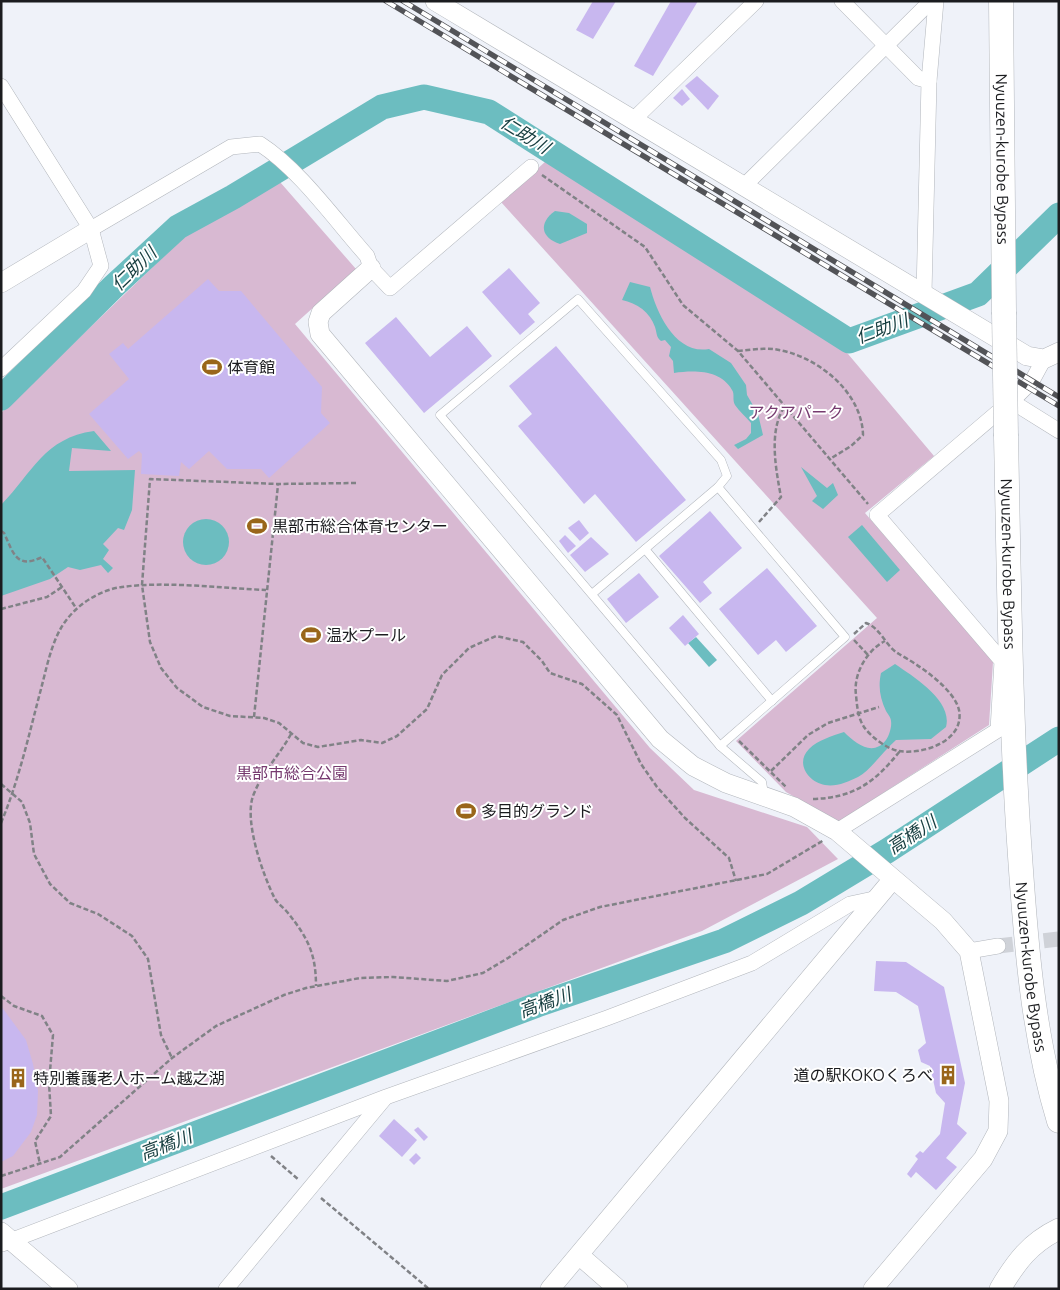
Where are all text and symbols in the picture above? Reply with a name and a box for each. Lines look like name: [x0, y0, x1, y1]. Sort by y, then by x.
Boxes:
street label: Nyuuzen-kurobe Bypass: [993, 73, 1012, 245]
water label: 仁助川: [497, 111, 555, 158]
water label: 仁助川: [107, 241, 161, 294]
water label: 仁助川: [853, 309, 912, 347]
sports icon: 体育館: [201, 356, 223, 378]
place label: 体育館: [227, 358, 275, 376]
park label: アクアパーク: [749, 403, 843, 421]
street label: Nyuuzen-kurobe Bypass: [998, 478, 1019, 650]
sports icon: 黒部市総合体育センター: [246, 515, 268, 537]
place label: 黒部市総合体育センター: [272, 517, 448, 535]
sports icon: 温水プール: [300, 624, 322, 646]
place label: 温水プール: [326, 626, 406, 644]
park label: 黒部市総合公園: [236, 764, 348, 782]
sports icon: 多目的グランド: [455, 800, 477, 822]
place label: 多目的グランド: [481, 802, 593, 820]
water label: 高橋川: [883, 810, 941, 857]
street label: Nyuuzen-kurobe Bypass: [1013, 881, 1051, 1054]
water label: 高橋川: [516, 983, 575, 1021]
building icon: 道の駅KOKOくろべ: [937, 1064, 959, 1086]
place label: 道の駅KOKOくろべ: [794, 1066, 933, 1084]
building icon: 特別養護老人ホーム越之湖: [7, 1067, 29, 1089]
place label: 特別養護老人ホーム越之湖: [33, 1069, 225, 1087]
water label: 高橋川: [137, 1124, 196, 1163]

